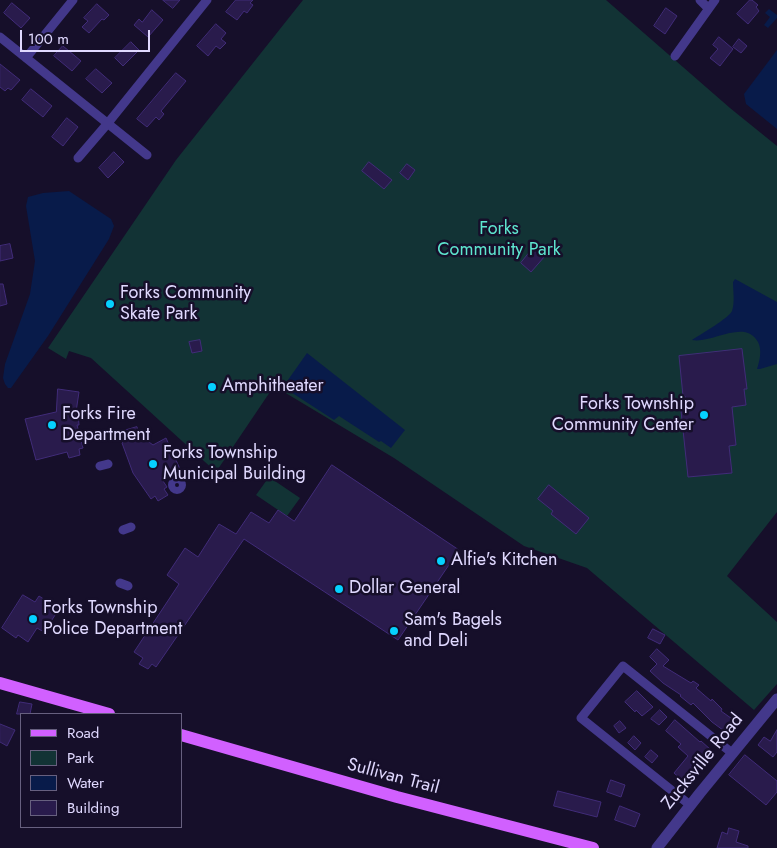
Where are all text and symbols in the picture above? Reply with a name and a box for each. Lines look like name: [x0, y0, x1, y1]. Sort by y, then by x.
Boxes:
scale bar: [22, 20, 152, 52]
text: 100 m: [28, 28, 69, 50]
park label: Forks Community Park: [437, 219, 561, 262]
place label: Forks Community Skate Park: [120, 283, 251, 326]
marker: Forks Community Skate Park: [104, 298, 116, 310]
place label: Amphitheater: [222, 376, 324, 398]
marker: Amphitheater: [206, 381, 218, 393]
place label: Forks Township Community Center: [552, 394, 694, 436]
place label: Forks Fire Department: [62, 404, 150, 446]
marker: Forks Township Community Center: [698, 409, 710, 421]
marker: Forks Fire Department: [46, 419, 58, 431]
place label: Forks Township Municipal Building: [163, 443, 306, 486]
marker: Forks Township Municipal Building: [147, 458, 159, 470]
place label: Alfie's Kitchen: [451, 550, 558, 572]
marker: Alfie's Kitchen: [435, 555, 447, 567]
place label: Dollar General: [349, 578, 460, 600]
marker: Dollar General: [333, 583, 345, 595]
place label: Forks Township Police Department: [43, 598, 182, 640]
place label: Sam's Bagels and Deli: [404, 610, 502, 652]
marker: Forks Township Police Department: [27, 613, 39, 625]
marker: Sam's Bagels and Deli: [388, 625, 400, 637]
street label: Zucksville Road: [658, 710, 748, 814]
legend: [20, 713, 182, 828]
text: Road: [67, 722, 99, 744]
text: Park: [67, 747, 94, 769]
street label: Sullivan Trail: [345, 754, 441, 800]
text: Water: [67, 772, 104, 794]
text: Building: [67, 797, 119, 819]

